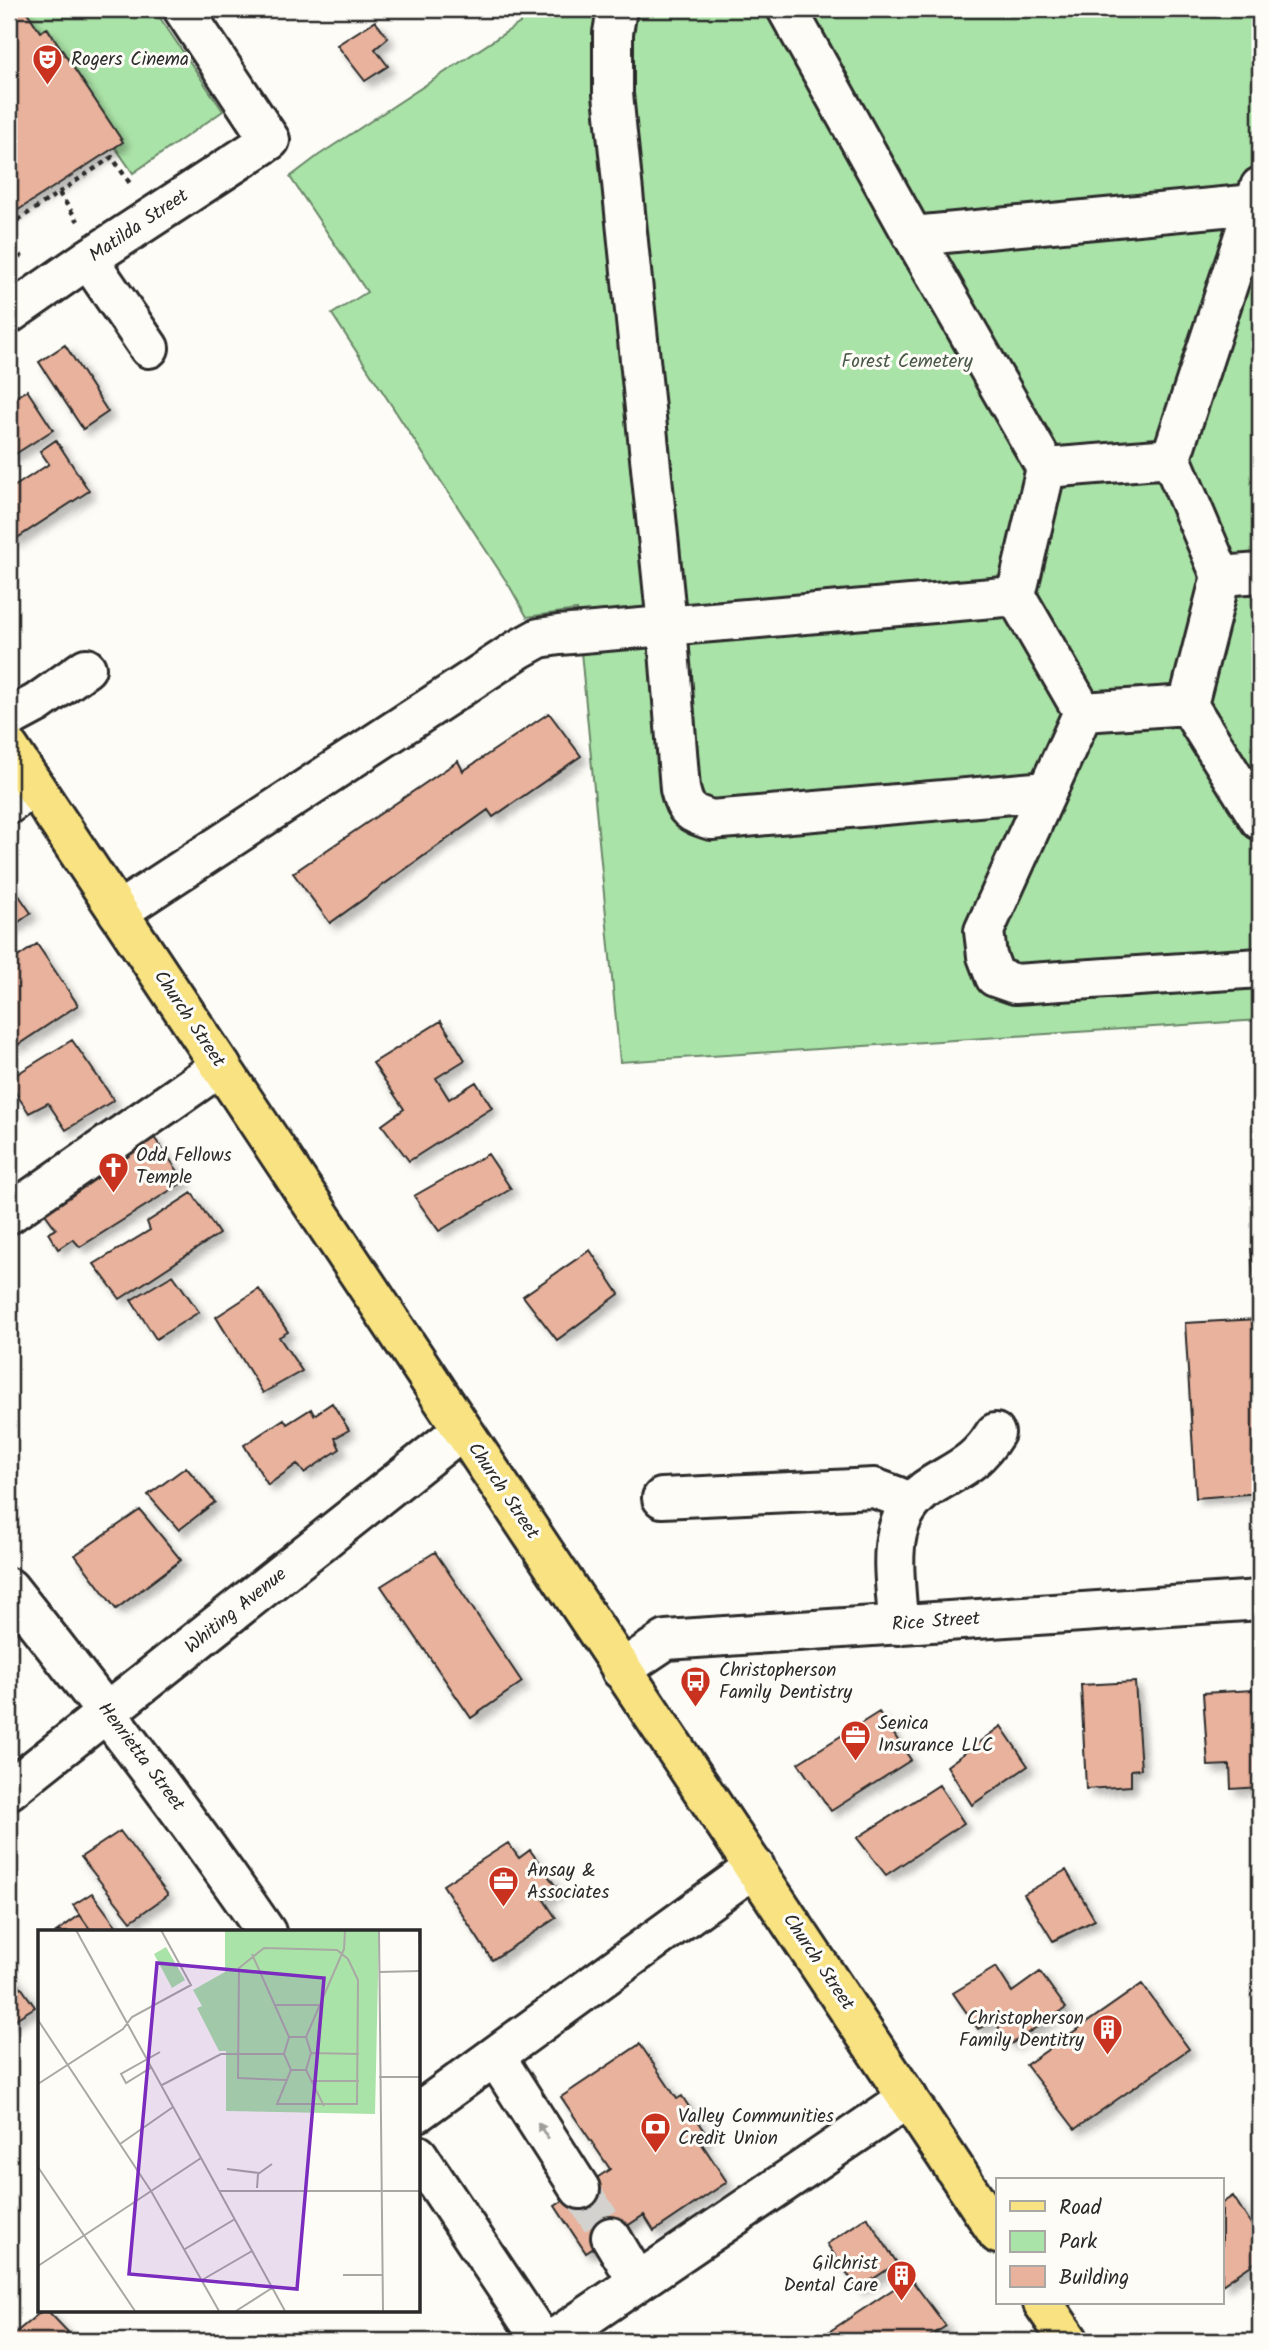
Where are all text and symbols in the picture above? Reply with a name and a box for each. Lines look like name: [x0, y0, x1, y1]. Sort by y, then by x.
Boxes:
theatre icon: Rogers Cinema: [31, 43, 65, 87]
place label: Rogers Cinema: [71, 45, 189, 75]
street label: Matilda Street: [83, 181, 195, 270]
park label: Forest Cemetery: [841, 347, 974, 377]
street label: Church Street: [145, 964, 233, 1074]
place label: Odd Fellows Temple: [136, 1141, 232, 1193]
church icon: Odd Fellows Temple: [96, 1150, 130, 1194]
street label: Church Street: [459, 1436, 547, 1546]
street label: Whiting Avenue: [178, 1560, 294, 1662]
street label: Rice Street: [891, 1604, 982, 1640]
place label: Christopherson Family Dentistry: [719, 1656, 853, 1708]
bus stop icon: Christopherson Family Dentistry: [679, 1665, 713, 1709]
street label: Henrietta Street: [90, 1696, 193, 1819]
place label: Senica Insurance LLC: [878, 1709, 993, 1761]
office icon: Senica Insurance LLC: [838, 1718, 872, 1762]
place label: Ansay & Associates: [527, 1856, 609, 1908]
office icon: Ansay & Associates: [487, 1865, 521, 1909]
street label: Church Street: [774, 1907, 862, 2017]
inset map: [38, 1930, 420, 2312]
place label: Christopherson Family Dentitry: [959, 2004, 1085, 2056]
building icon: Christopherson Family Dentitry: [1090, 2013, 1124, 2057]
place label: Valley Communities Credit Union: [678, 2102, 834, 2154]
bank icon: Valley Communities Credit Union: [638, 2111, 672, 2155]
one-way arrow: [537, 2121, 550, 2141]
legend: [996, 2178, 1224, 2304]
text: Road: [1059, 2192, 1102, 2225]
text: Park: [1059, 2226, 1097, 2259]
place label: Gilchrist Dental Care: [783, 2249, 879, 2301]
building icon: Gilchrist Dental Care: [884, 2258, 918, 2302]
text: Building: [1059, 2262, 1129, 2295]

